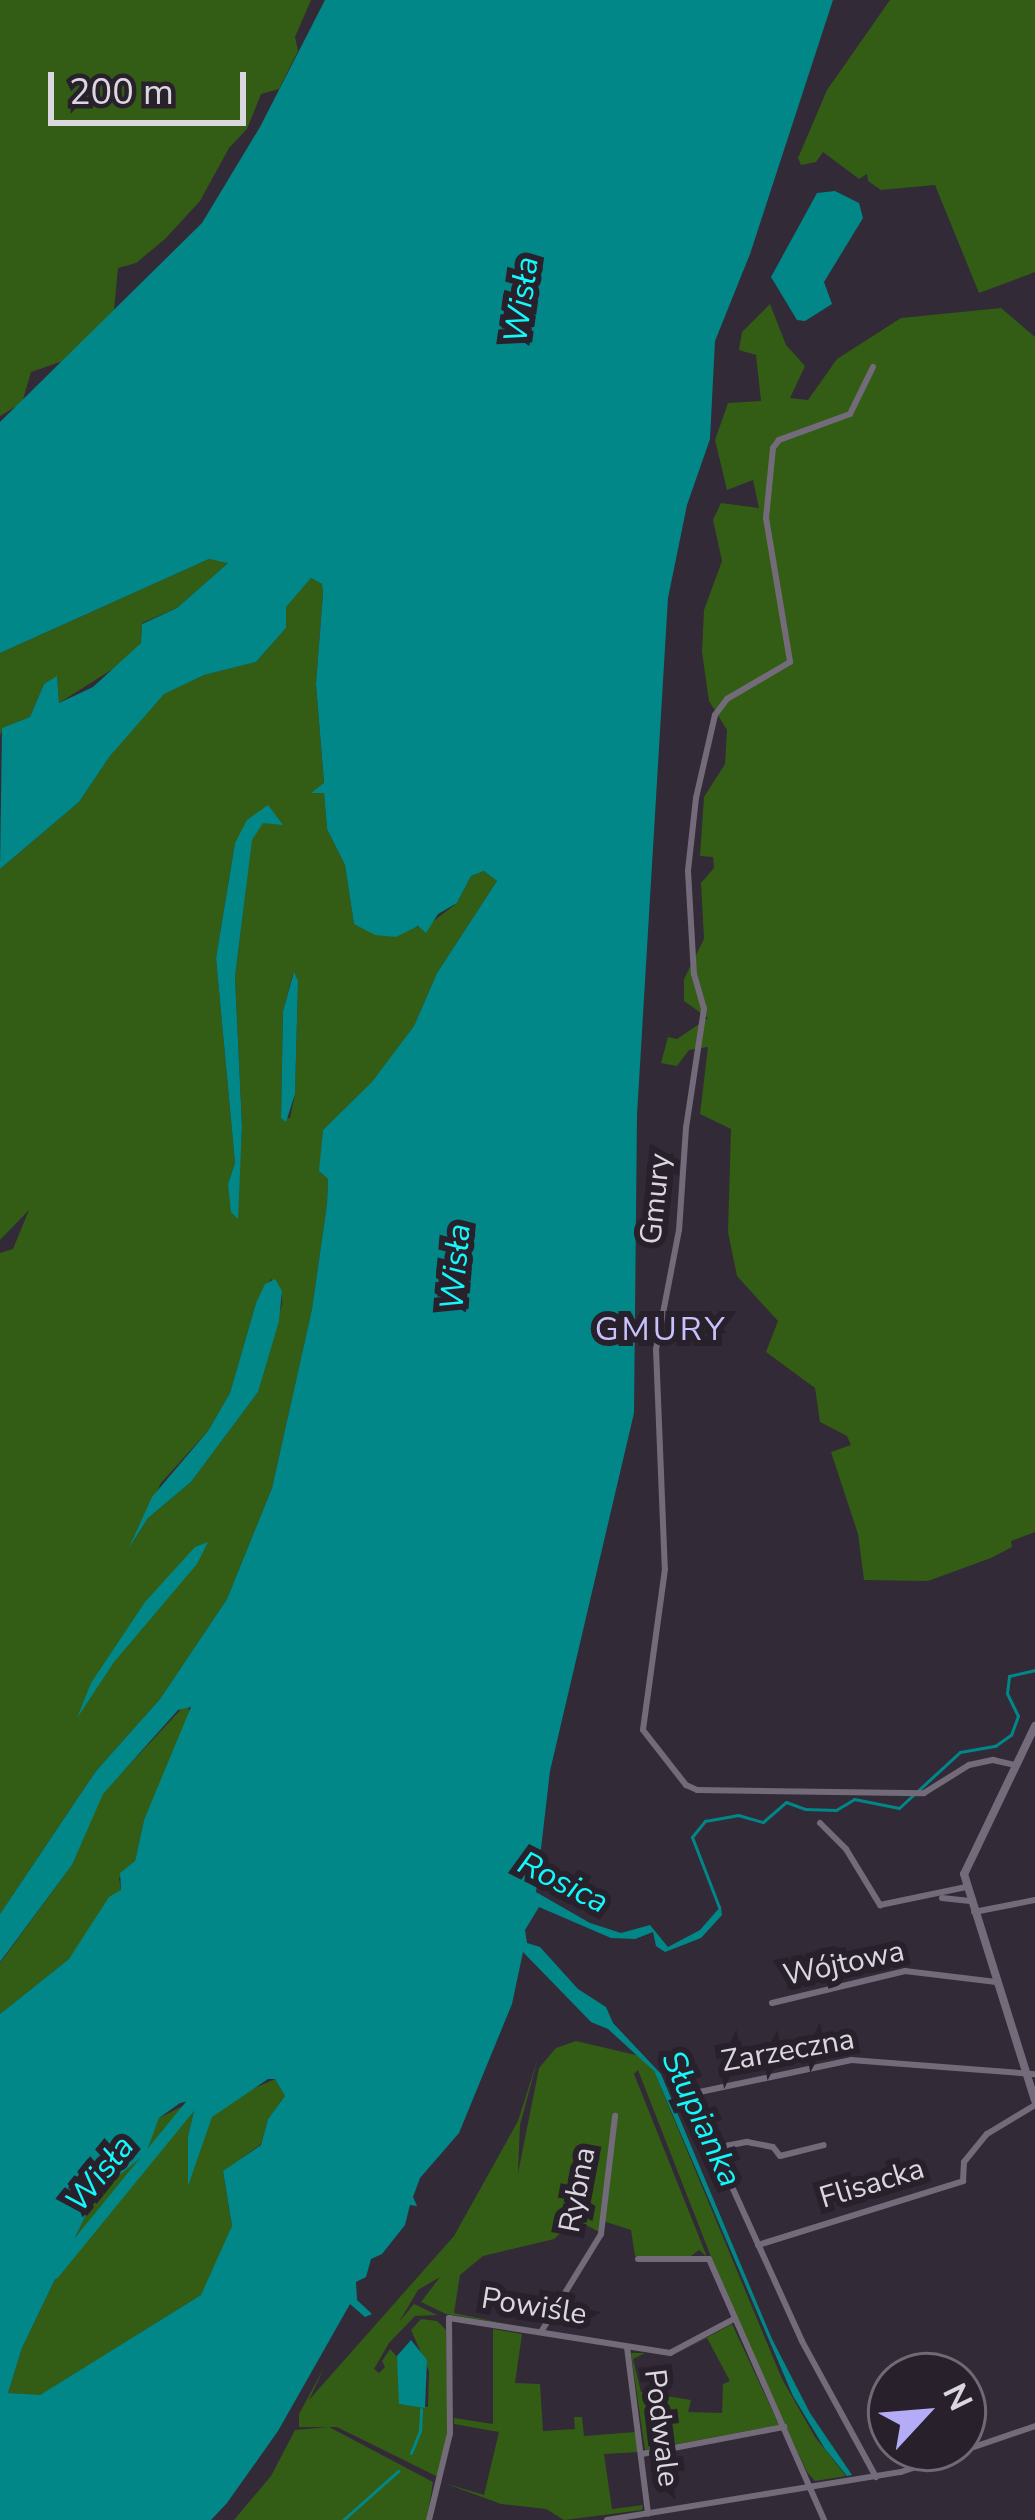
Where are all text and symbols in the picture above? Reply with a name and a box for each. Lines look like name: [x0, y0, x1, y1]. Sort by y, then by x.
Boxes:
scale bar: [54, 48, 252, 122]
text: 200 m: [69, 68, 174, 117]
water label: Wisła: [496, 254, 548, 346]
street label: Gmury: [633, 1152, 679, 1246]
water label: Wisła: [432, 1222, 480, 1312]
district label: GMURY: [595, 1310, 727, 1350]
water label: Rosica: [511, 1844, 615, 1922]
street label: Wójtowa: [780, 1934, 908, 1994]
street label: Zarzeczna: [719, 2022, 857, 2080]
water label: Słupianka: [652, 2045, 750, 2193]
water label: Wisła: [57, 2128, 143, 2220]
street label: Rybna: [552, 2144, 604, 2236]
street label: Flisacka: [815, 2151, 929, 2217]
street label: Powiśle: [479, 2281, 589, 2333]
north arrow: [867, 2352, 987, 2472]
street label: Podwale: [636, 2367, 686, 2489]
text: N: [931, 2376, 983, 2418]

